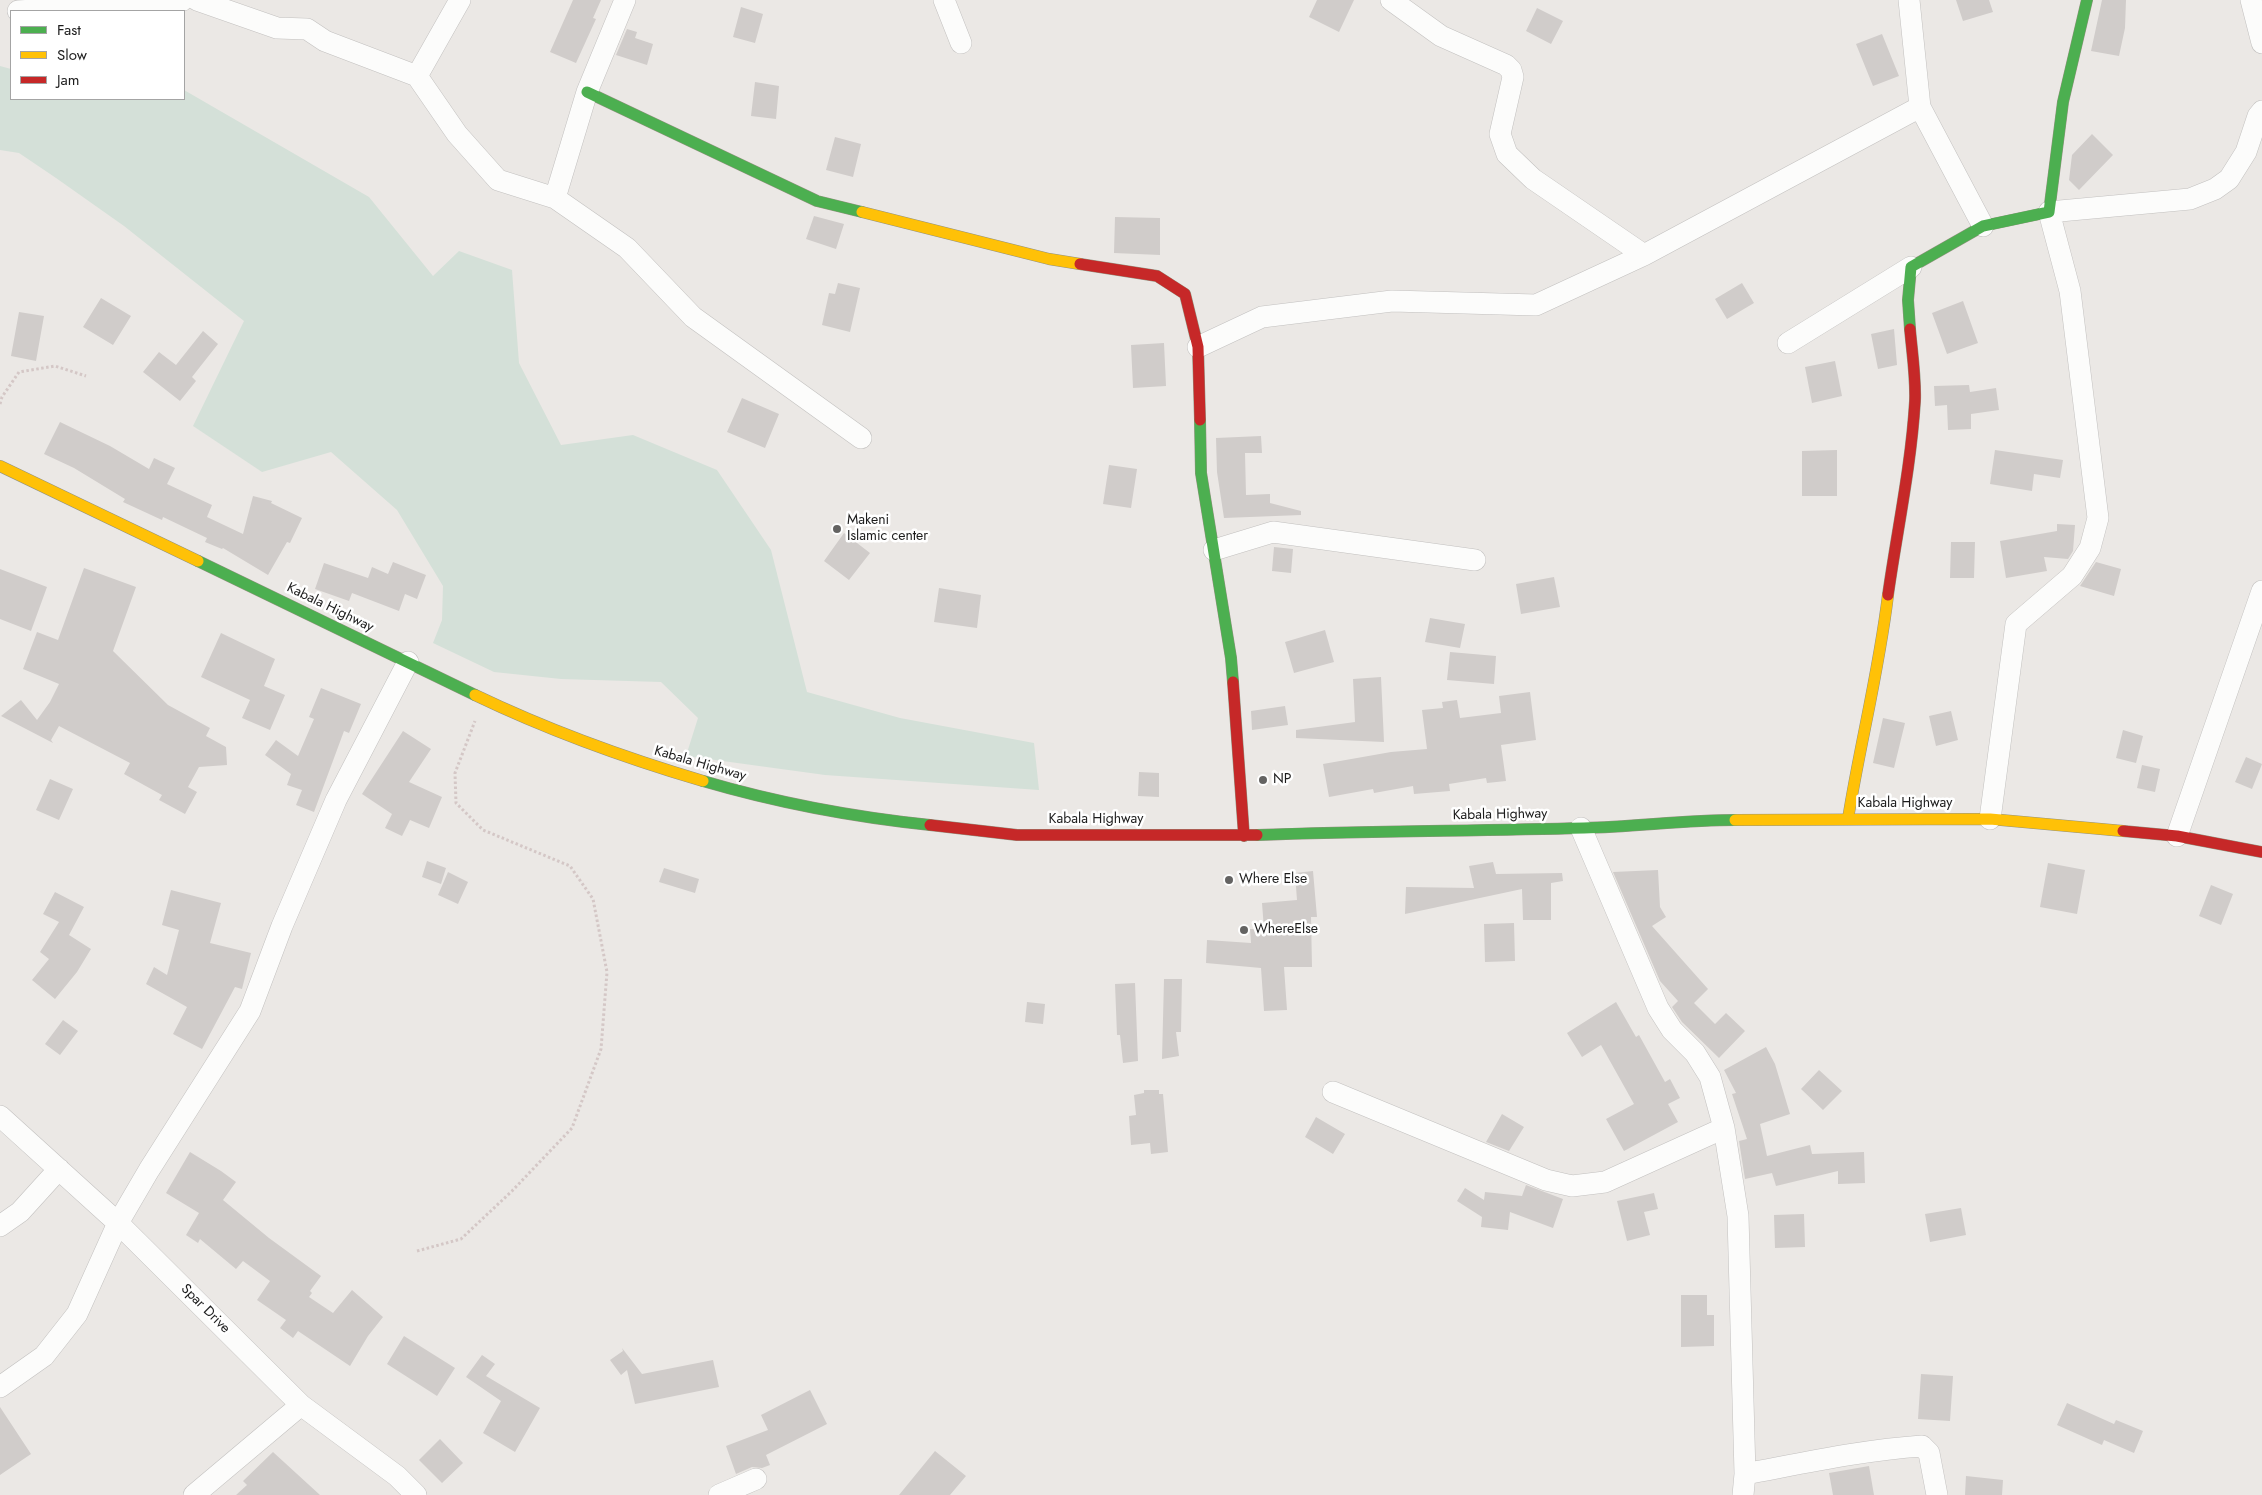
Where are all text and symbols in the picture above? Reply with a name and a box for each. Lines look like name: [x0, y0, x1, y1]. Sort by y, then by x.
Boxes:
legend: [10, 10, 185, 100]
text: Fast: [57, 19, 81, 41]
text: Slow: [57, 44, 87, 66]
text: Jam: [57, 69, 80, 91]
place label: Makeni Islamic center: [847, 513, 928, 546]
marker: Makeni Islamic center: [831, 523, 843, 535]
street label: Kabala Highway: [284, 580, 376, 636]
street label: Kabala Highway: [652, 743, 748, 785]
place label: NP: [1273, 772, 1292, 788]
marker: NP: [1257, 774, 1269, 786]
street label: Kabala Highway: [1858, 796, 1952, 812]
street label: Kabala Highway: [1452, 806, 1548, 824]
street label: Kabala Highway: [1049, 812, 1143, 828]
place label: Where Else: [1239, 872, 1307, 888]
marker: Where Else: [1223, 874, 1235, 886]
place label: WhereElse: [1254, 922, 1318, 938]
marker: WhereElse: [1238, 924, 1250, 936]
street label: Spar Drive: [177, 1281, 233, 1337]

